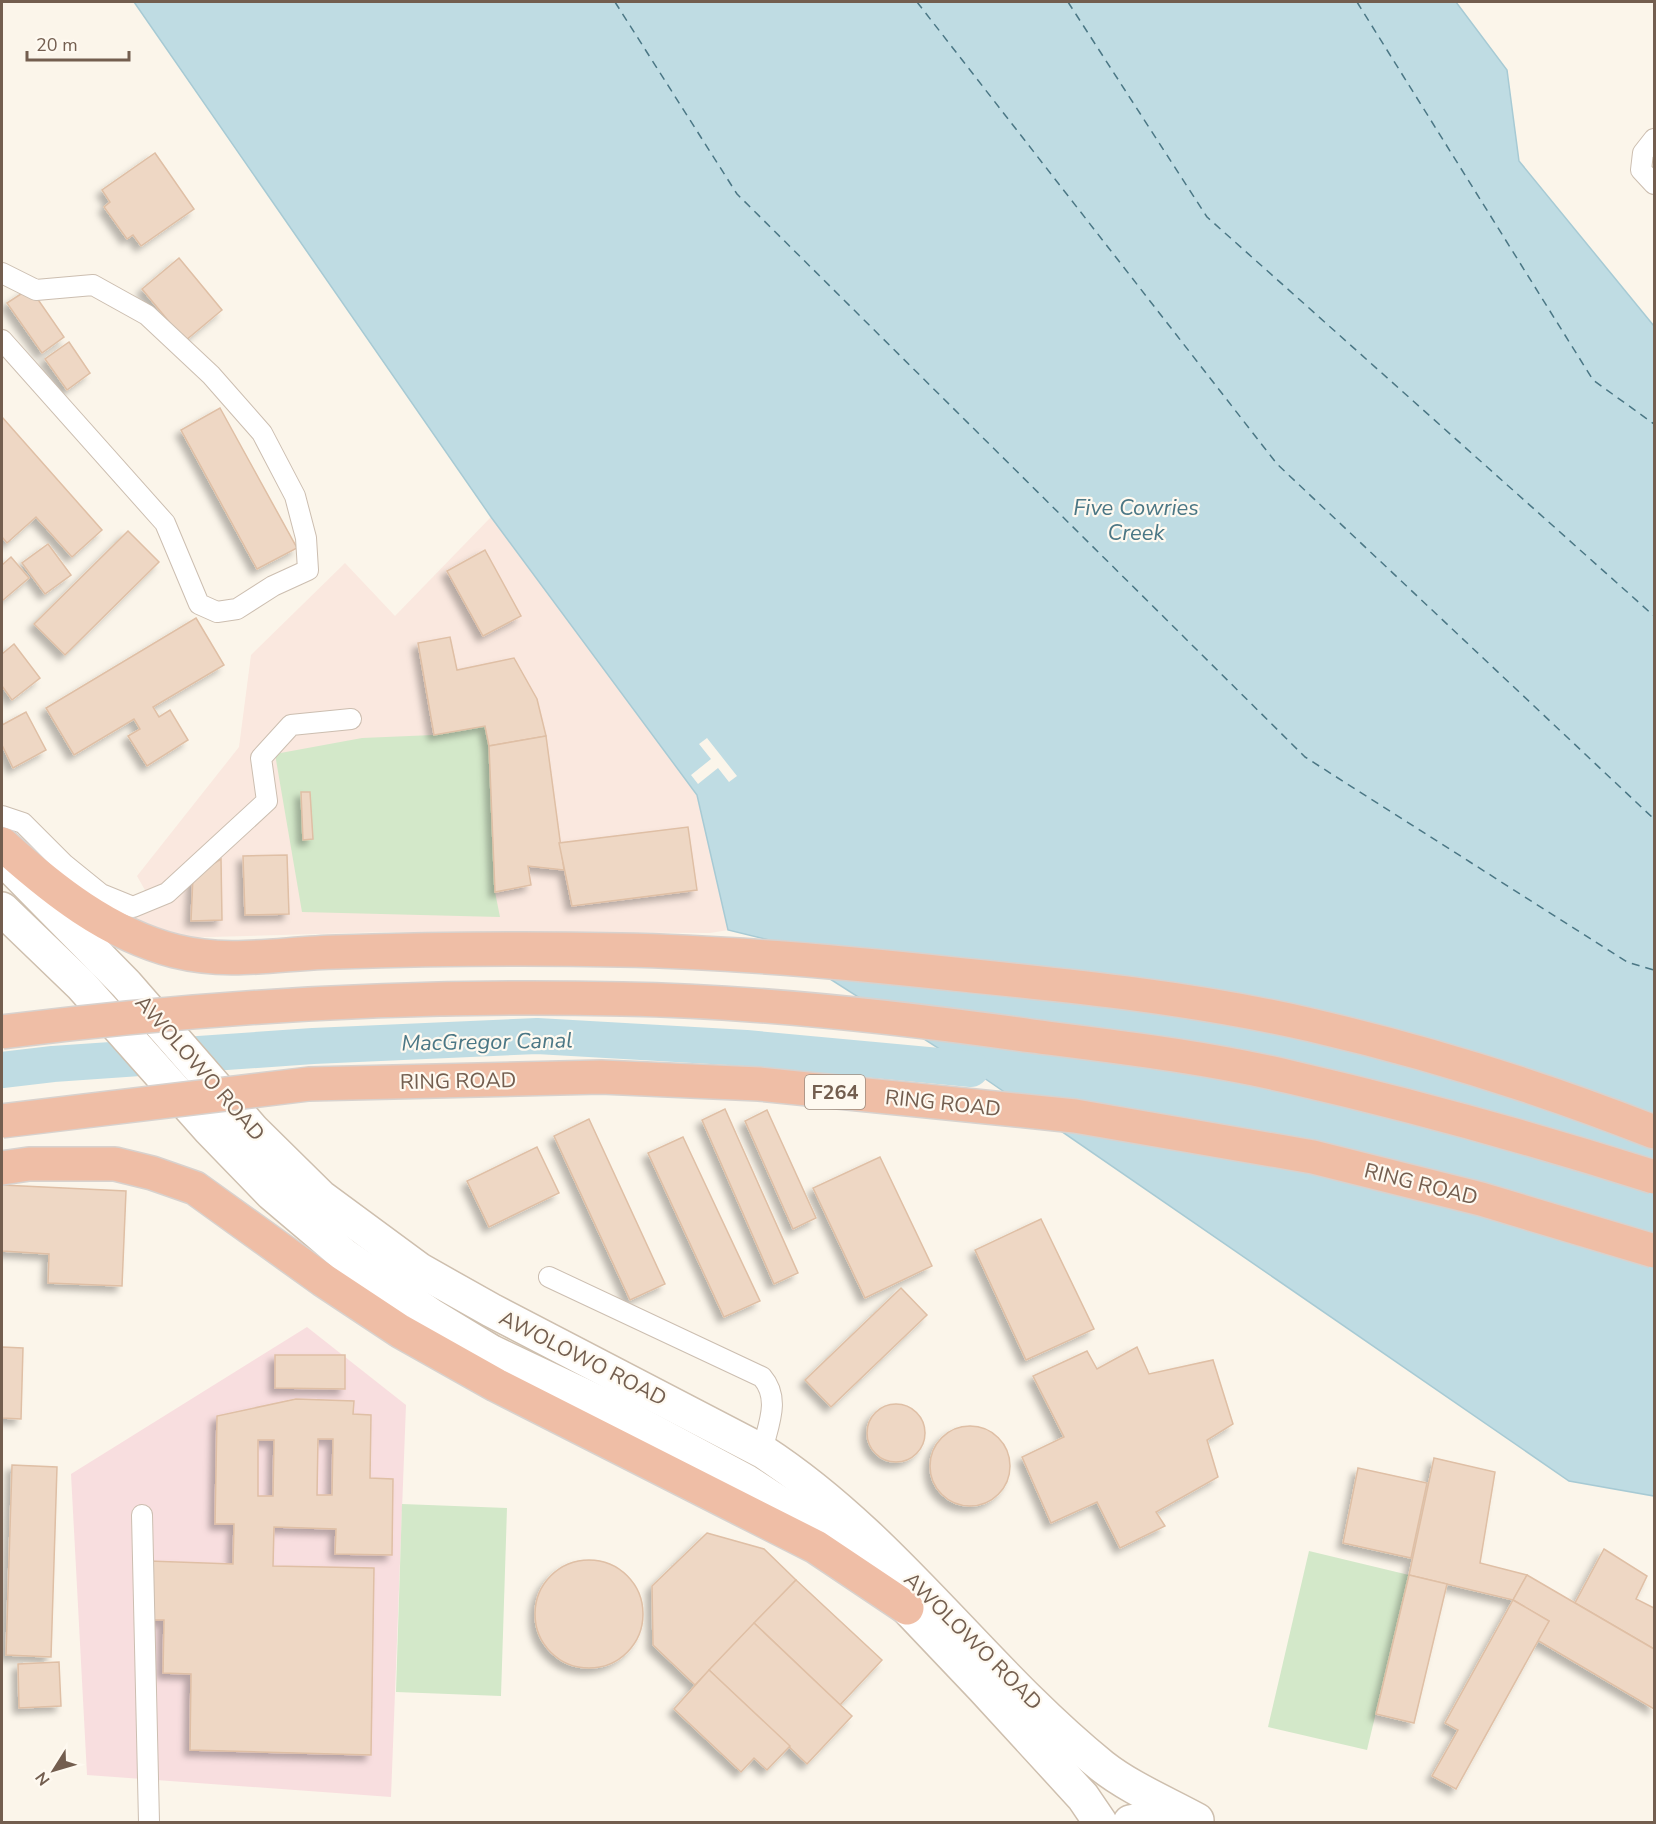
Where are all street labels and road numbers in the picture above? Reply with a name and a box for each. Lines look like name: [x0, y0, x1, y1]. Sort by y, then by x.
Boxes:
street label: AWOLOWO ROAD: [129, 989, 271, 1147]
street label: RING ROAD: [400, 1066, 516, 1096]
road number: F264: [805, 1075, 865, 1109]
street label: RING ROAD: [884, 1083, 1002, 1123]
street label: RING ROAD: [1361, 1156, 1481, 1212]
street label: AWOLOWO ROAD: [494, 1304, 672, 1412]
street label: AWOLOWO ROAD: [898, 1566, 1048, 1716]

